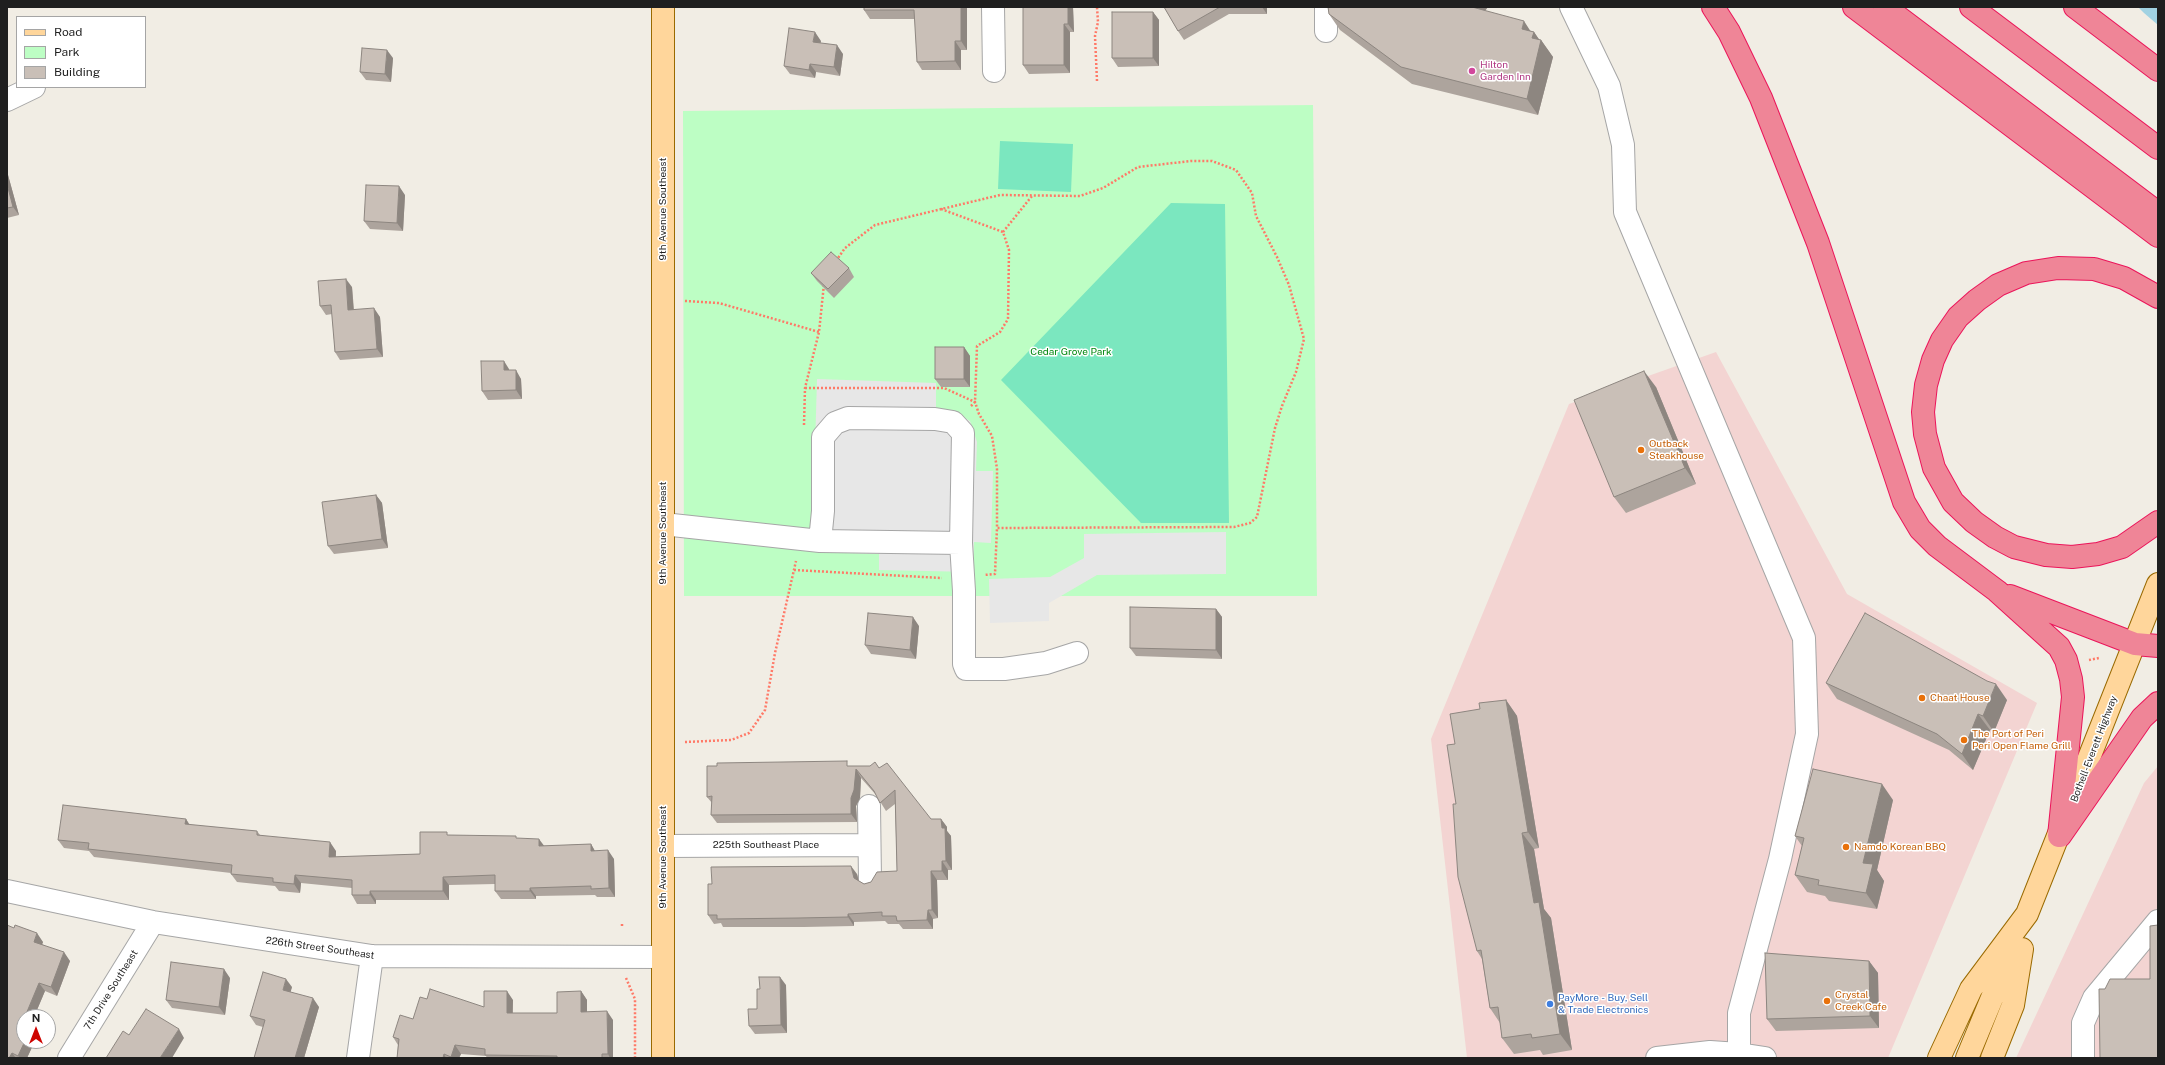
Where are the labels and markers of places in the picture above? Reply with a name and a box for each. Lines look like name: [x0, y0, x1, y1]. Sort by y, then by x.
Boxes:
place label: Hilton Garden Inn: [1480, 59, 1531, 82]
marker: Hilton Garden Inn: [1467, 66, 1477, 76]
place label: Outback Steakhouse: [1649, 438, 1704, 462]
marker: Outback Steakhouse: [1636, 445, 1646, 455]
place label: Chaat House: [1930, 692, 1990, 704]
marker: Chaat House: [1917, 693, 1927, 703]
place label: The Port of Peri Peri Open Flame Grill: [1972, 728, 2071, 752]
marker: The Port of Peri Peri Open Flame Grill: [1959, 735, 1969, 745]
place label: Namdo Korean BBQ: [1854, 841, 1946, 853]
marker: Namdo Korean BBQ: [1841, 842, 1851, 852]
place label: Crystal Creek Cafe: [1835, 989, 1887, 1012]
place label: PayMore - Buy, Sell & Trade Electronics: [1558, 992, 1648, 1016]
marker: Crystal Creek Cafe: [1822, 996, 1832, 1006]
marker: PayMore - Buy, Sell & Trade Electronics: [1545, 999, 1555, 1009]

